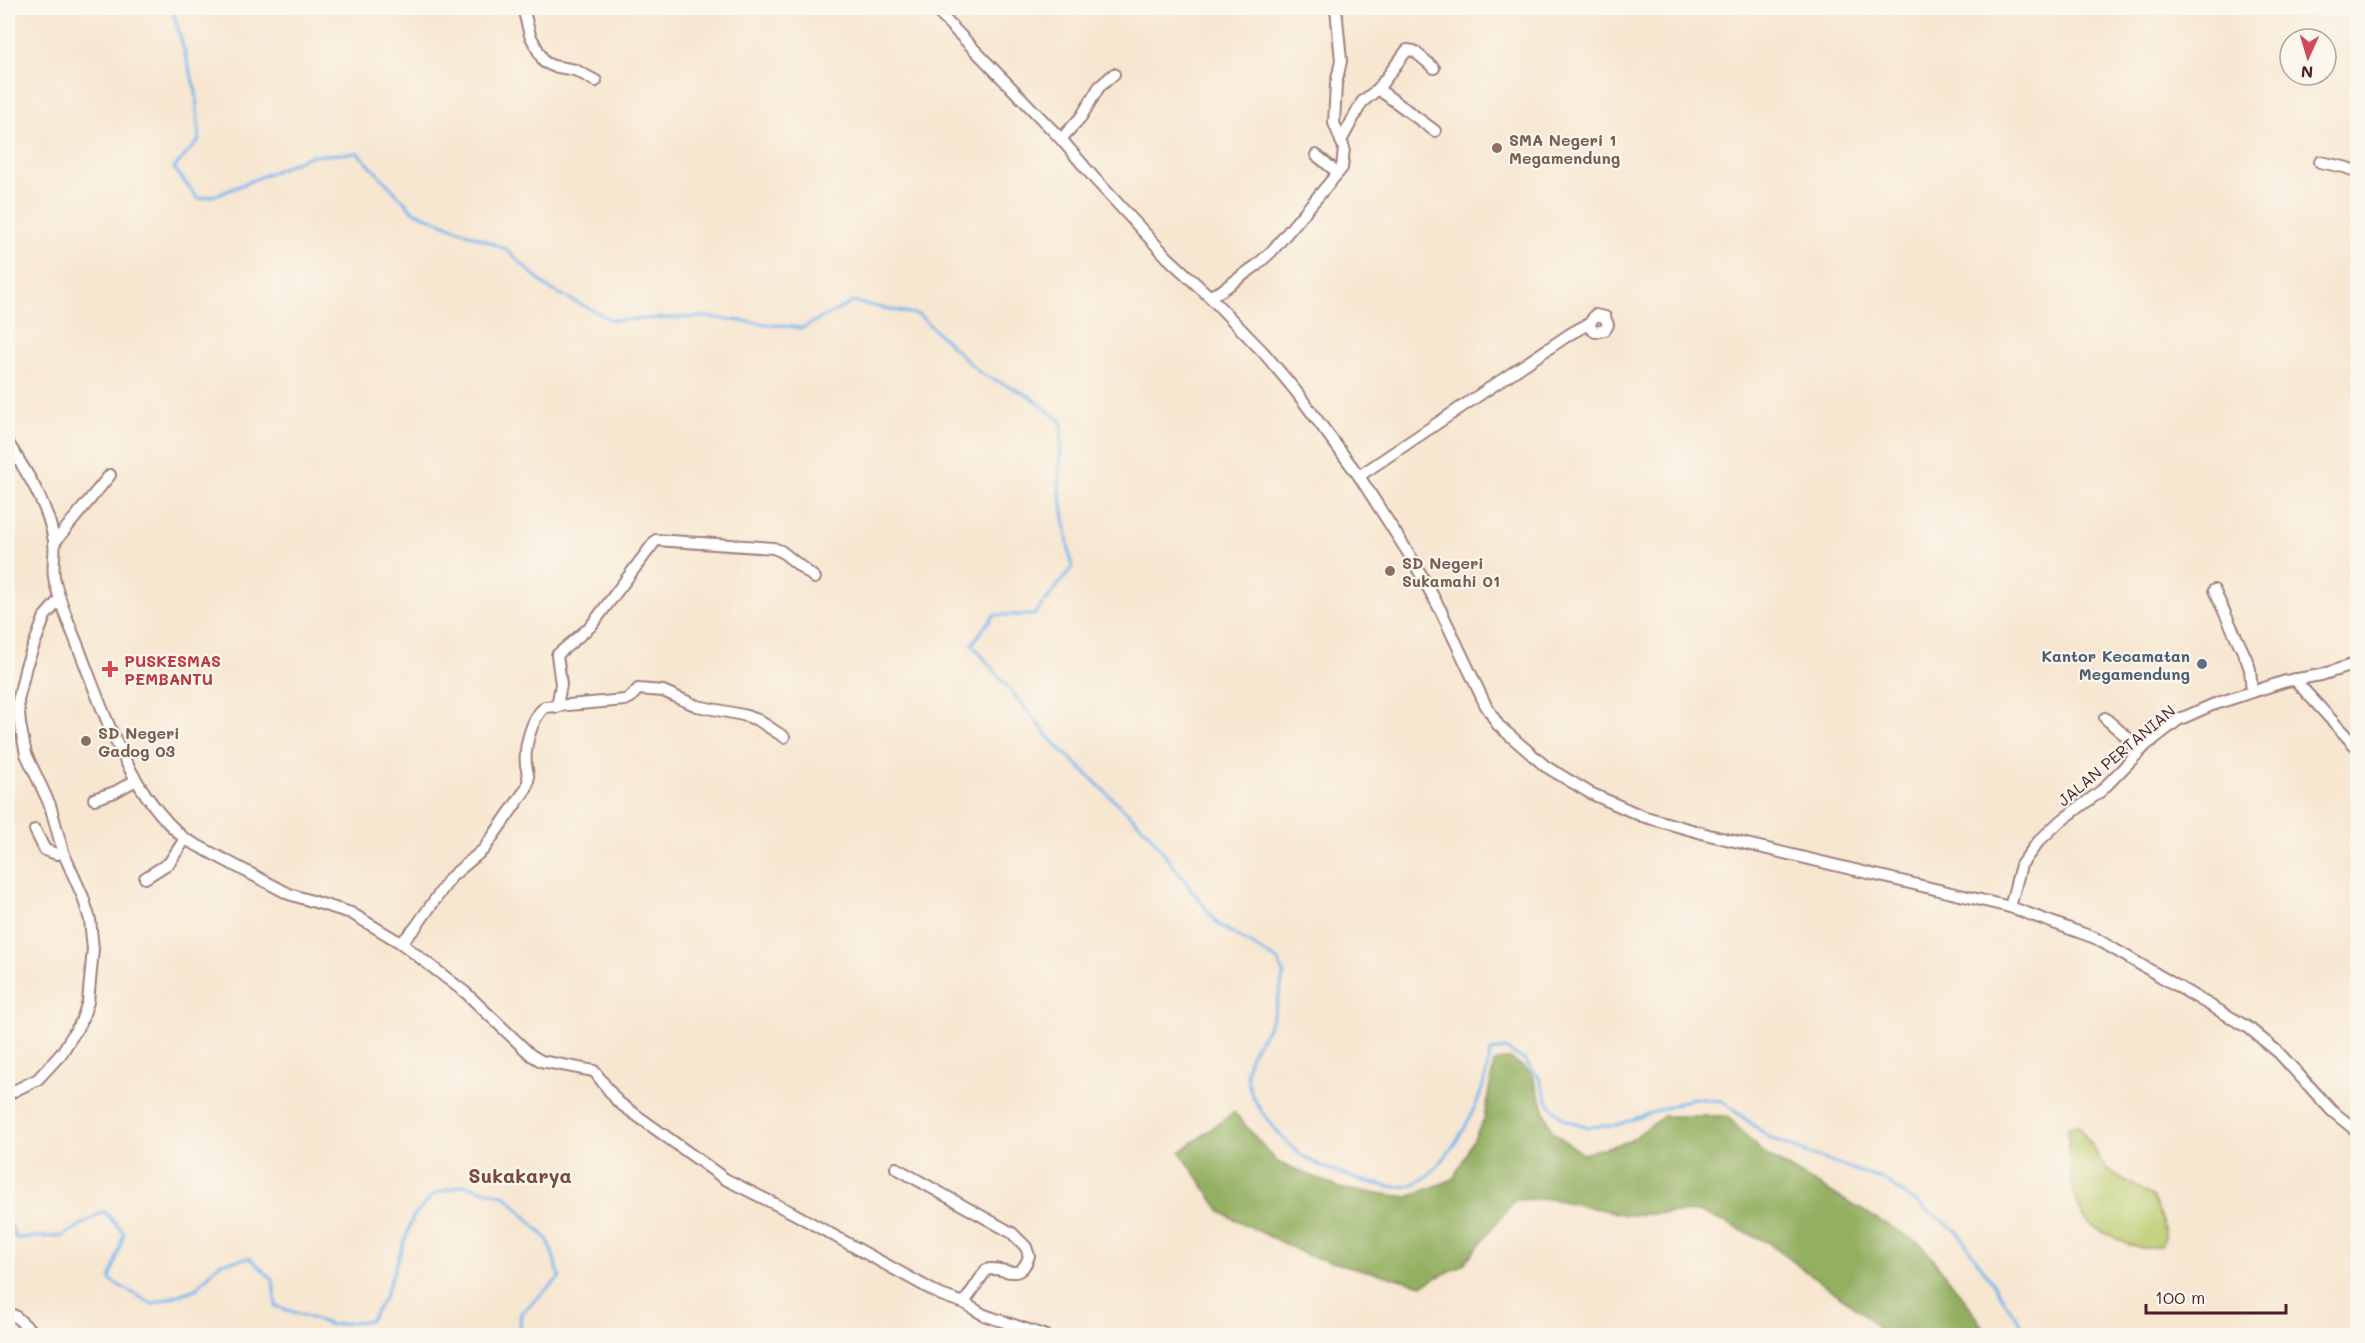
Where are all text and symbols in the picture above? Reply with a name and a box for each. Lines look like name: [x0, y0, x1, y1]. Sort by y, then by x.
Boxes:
north arrow: [2278, 27, 2338, 87]
text: N: [2300, 62, 2314, 83]
place label: SMA Negeri 1 Megamendung: [1509, 129, 1620, 168]
marker: SMA Negeri 1 Megamendung: [1490, 141, 1504, 155]
place label: SD Negeri Sukamahi 01: [1402, 552, 1500, 591]
marker: SD Negeri Sukamahi 01: [1383, 564, 1397, 578]
place label: Kantor Kecamatan Megamendung: [2041, 645, 2190, 684]
place label: PUSKESMAS PEMBANTU: [124, 650, 221, 689]
marker: Kantor Kecamatan Megamendung: [2195, 657, 2209, 671]
marker: PUSKESMAS PEMBANTU: [101, 660, 119, 678]
street label: JALAN PERTANIAN: [2053, 700, 2179, 810]
place label: SD Negeri Gadog 03: [98, 722, 180, 761]
marker: SD Negeri Gadog 03: [79, 734, 93, 748]
district label: Sukakarya: [468, 1162, 572, 1188]
scale bar: [2146, 1277, 2286, 1315]
text: 100 m: [2155, 1285, 2205, 1309]

